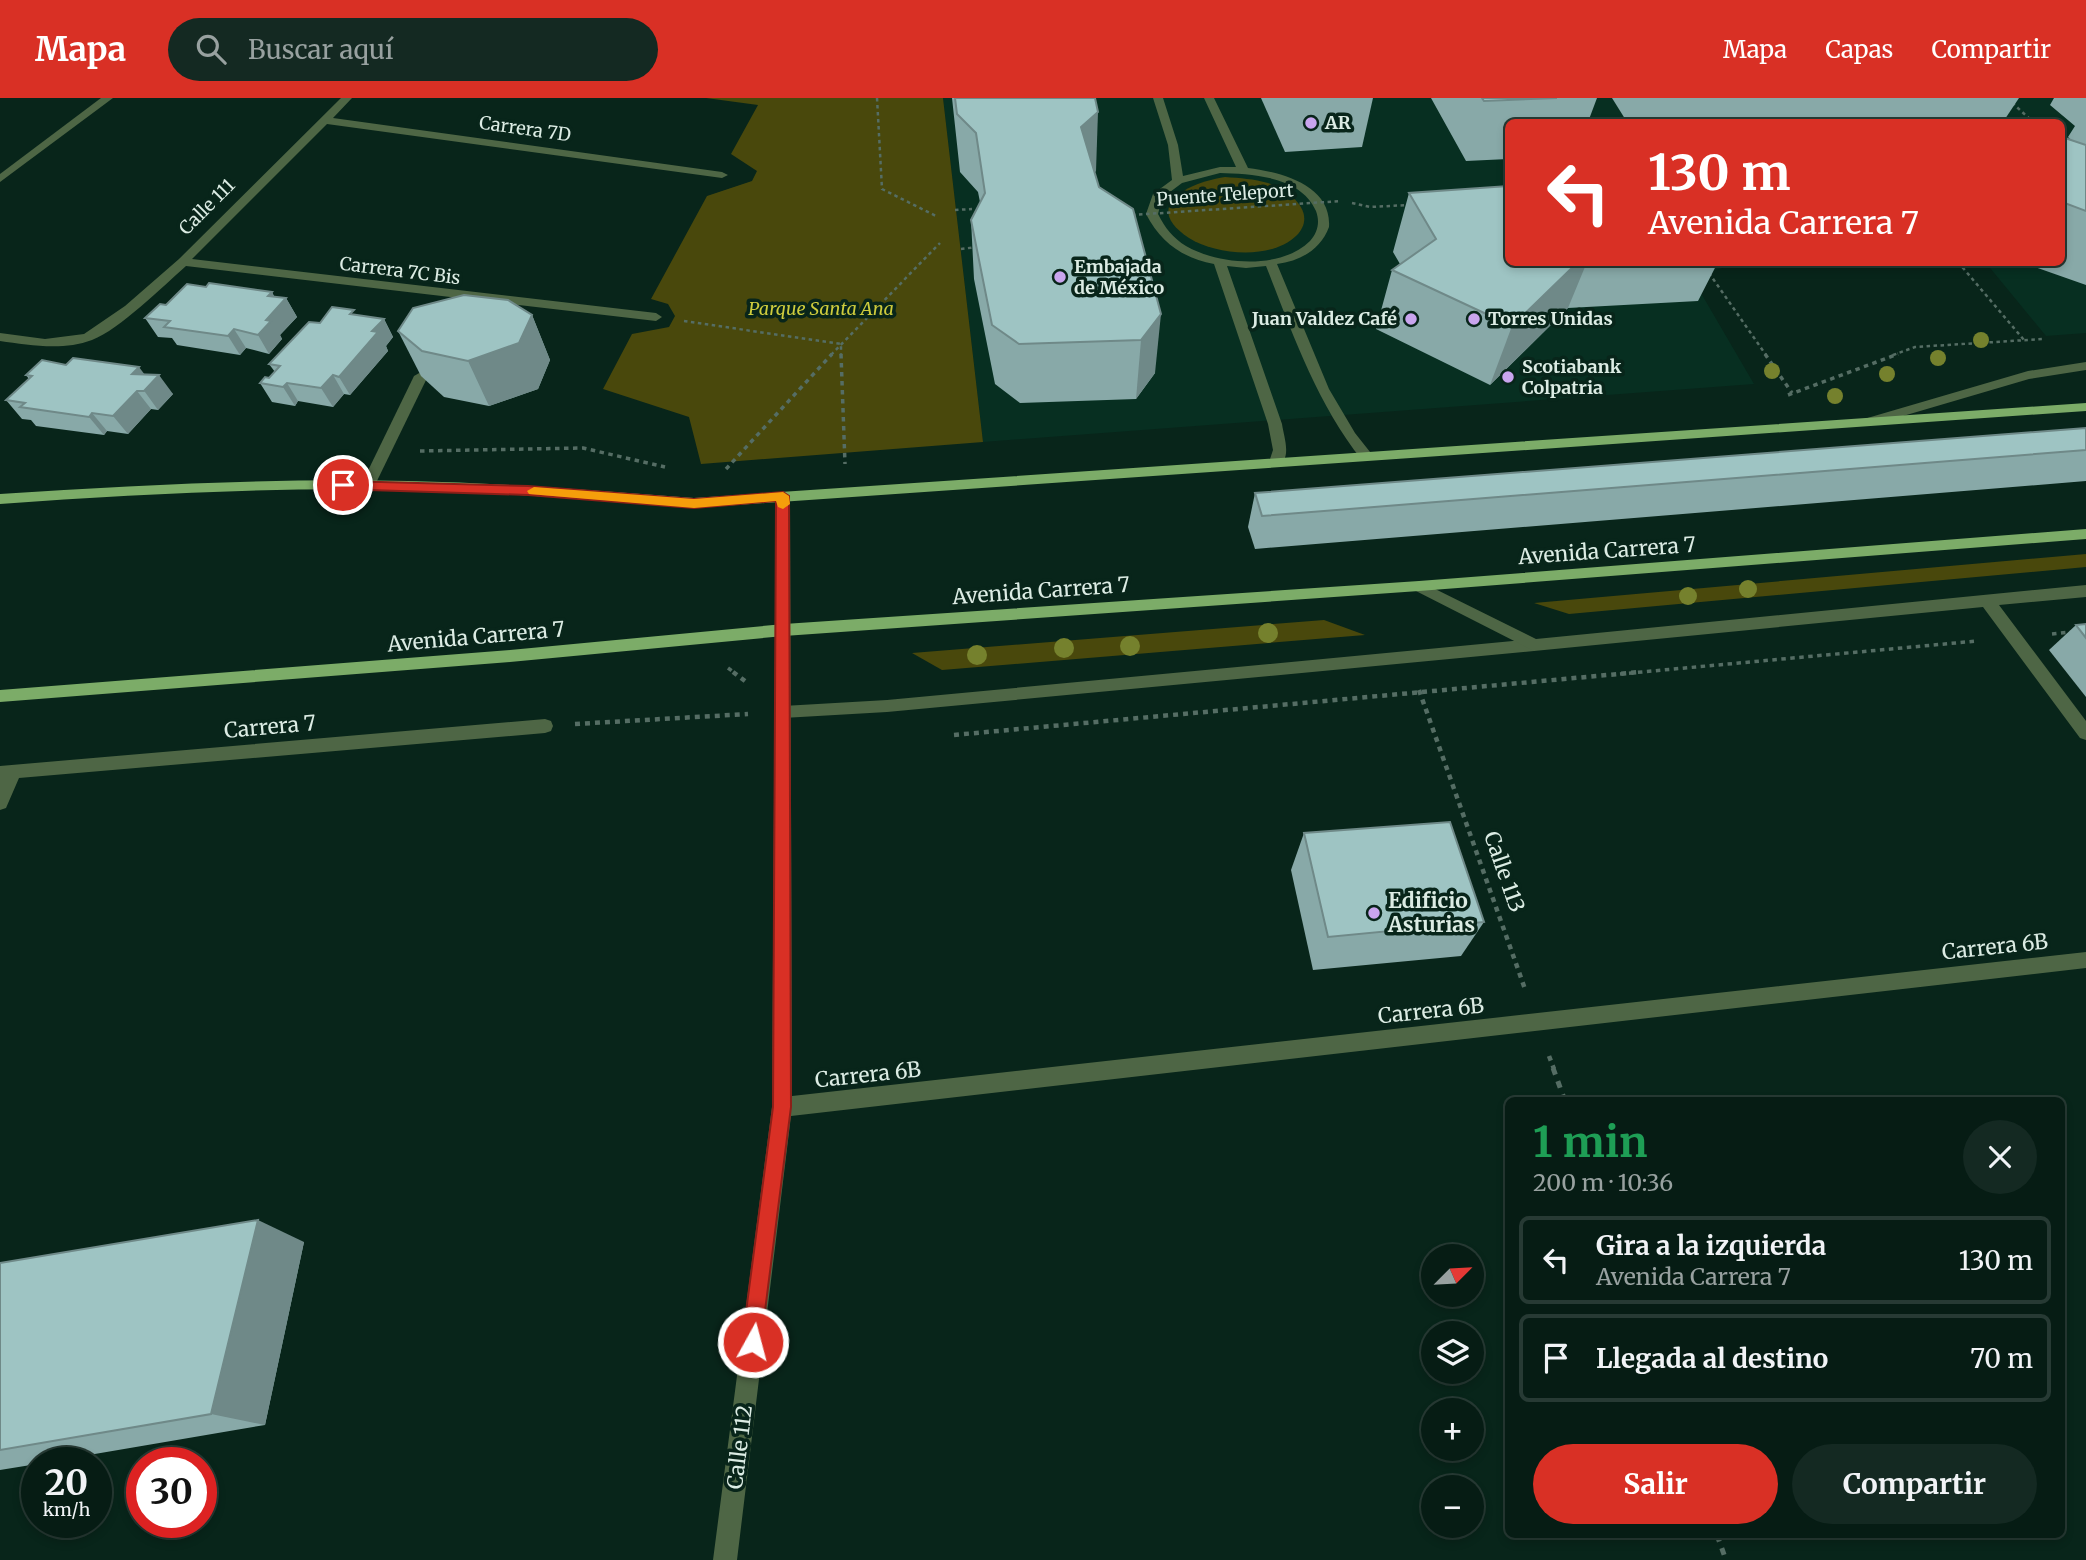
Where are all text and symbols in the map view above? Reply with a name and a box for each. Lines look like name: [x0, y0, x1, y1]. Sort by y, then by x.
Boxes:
search box: [168, 18, 658, 81]
text: Mapa: [35, 29, 126, 70]
icon: search: [192, 30, 230, 68]
text: Buscar aquí: [248, 33, 393, 66]
text: Mapa: [1723, 34, 1787, 65]
text: Capas: [1825, 34, 1893, 65]
text: Compartir: [1931, 34, 2051, 65]
street label: Carrera 7D: [478, 111, 572, 146]
place label: AR: [1324, 111, 1351, 134]
marker: AR: [1303, 115, 1319, 131]
text: 130 m: [1648, 142, 1791, 203]
icon: left: [1533, 147, 1624, 238]
street label: Calle 111: [174, 174, 239, 239]
street label: Puente Teleport: [1156, 178, 1294, 211]
text: Avenida Carrera 7: [1648, 203, 1919, 243]
street label: Carrera 7C Bis: [338, 252, 462, 289]
place label: Embajada de México: [1074, 255, 1164, 299]
marker: Embajada de México: [1052, 269, 1068, 285]
park label: Parque Santa Ana: [748, 297, 894, 320]
place label: Juan Valdez Café: [1251, 307, 1397, 330]
place label: Torres Unidas: [1488, 307, 1613, 330]
marker: Juan Valdez Café: [1403, 311, 1419, 327]
marker: Torres Unidas: [1466, 311, 1482, 327]
place label: Scotiabank Colpatria: [1522, 355, 1622, 399]
marker: Scotiabank Colpatria: [1500, 369, 1516, 385]
pin: [313, 455, 373, 515]
icon: arrive: [324, 466, 362, 504]
street label: Avenida Carrera 7: [1516, 531, 1697, 570]
street label: Avenida Carrera 7: [950, 571, 1131, 610]
street label: Avenida Carrera 7: [385, 615, 566, 658]
street label: Carrera 7: [223, 709, 317, 744]
street label: Calle 113: [1478, 828, 1531, 916]
place label: Edificio Asturias: [1387, 887, 1475, 938]
marker: Edificio Asturias: [1366, 905, 1382, 921]
street label: Carrera 6B: [1941, 928, 2049, 965]
street label: Carrera 6B: [1377, 992, 1485, 1029]
street label: Carrera 6B: [814, 1056, 922, 1093]
text: 1 min: [1533, 1116, 1647, 1168]
button: close: [1963, 1120, 2037, 1194]
text: 200 m · 10:36: [1533, 1168, 1673, 1197]
text: Gira a la izquierda: [1596, 1229, 1826, 1262]
icon: left: [1537, 1241, 1575, 1279]
north arrow: [1421, 1244, 1484, 1307]
map controls: [1421, 1244, 1484, 1538]
text: 130 m: [1959, 1244, 2033, 1277]
text: Avenida Carrera 7: [1596, 1262, 1791, 1291]
position arrow: [716, 1305, 790, 1379]
button: layers: [1421, 1321, 1484, 1384]
icon: arrive: [1537, 1339, 1575, 1377]
text: Llegada al destino: [1596, 1342, 1828, 1375]
text: 70 m: [1970, 1342, 2033, 1375]
button: +: [1421, 1398, 1484, 1461]
street label: Calle 112: [721, 1403, 758, 1491]
button: Salir: [1533, 1444, 1778, 1524]
button: Compartir: [1792, 1444, 2037, 1524]
speed limit sign: 30: [126, 1447, 217, 1538]
text: 20: [45, 1461, 88, 1505]
button: −: [1421, 1475, 1484, 1538]
text: km/h: [43, 1498, 90, 1521]

